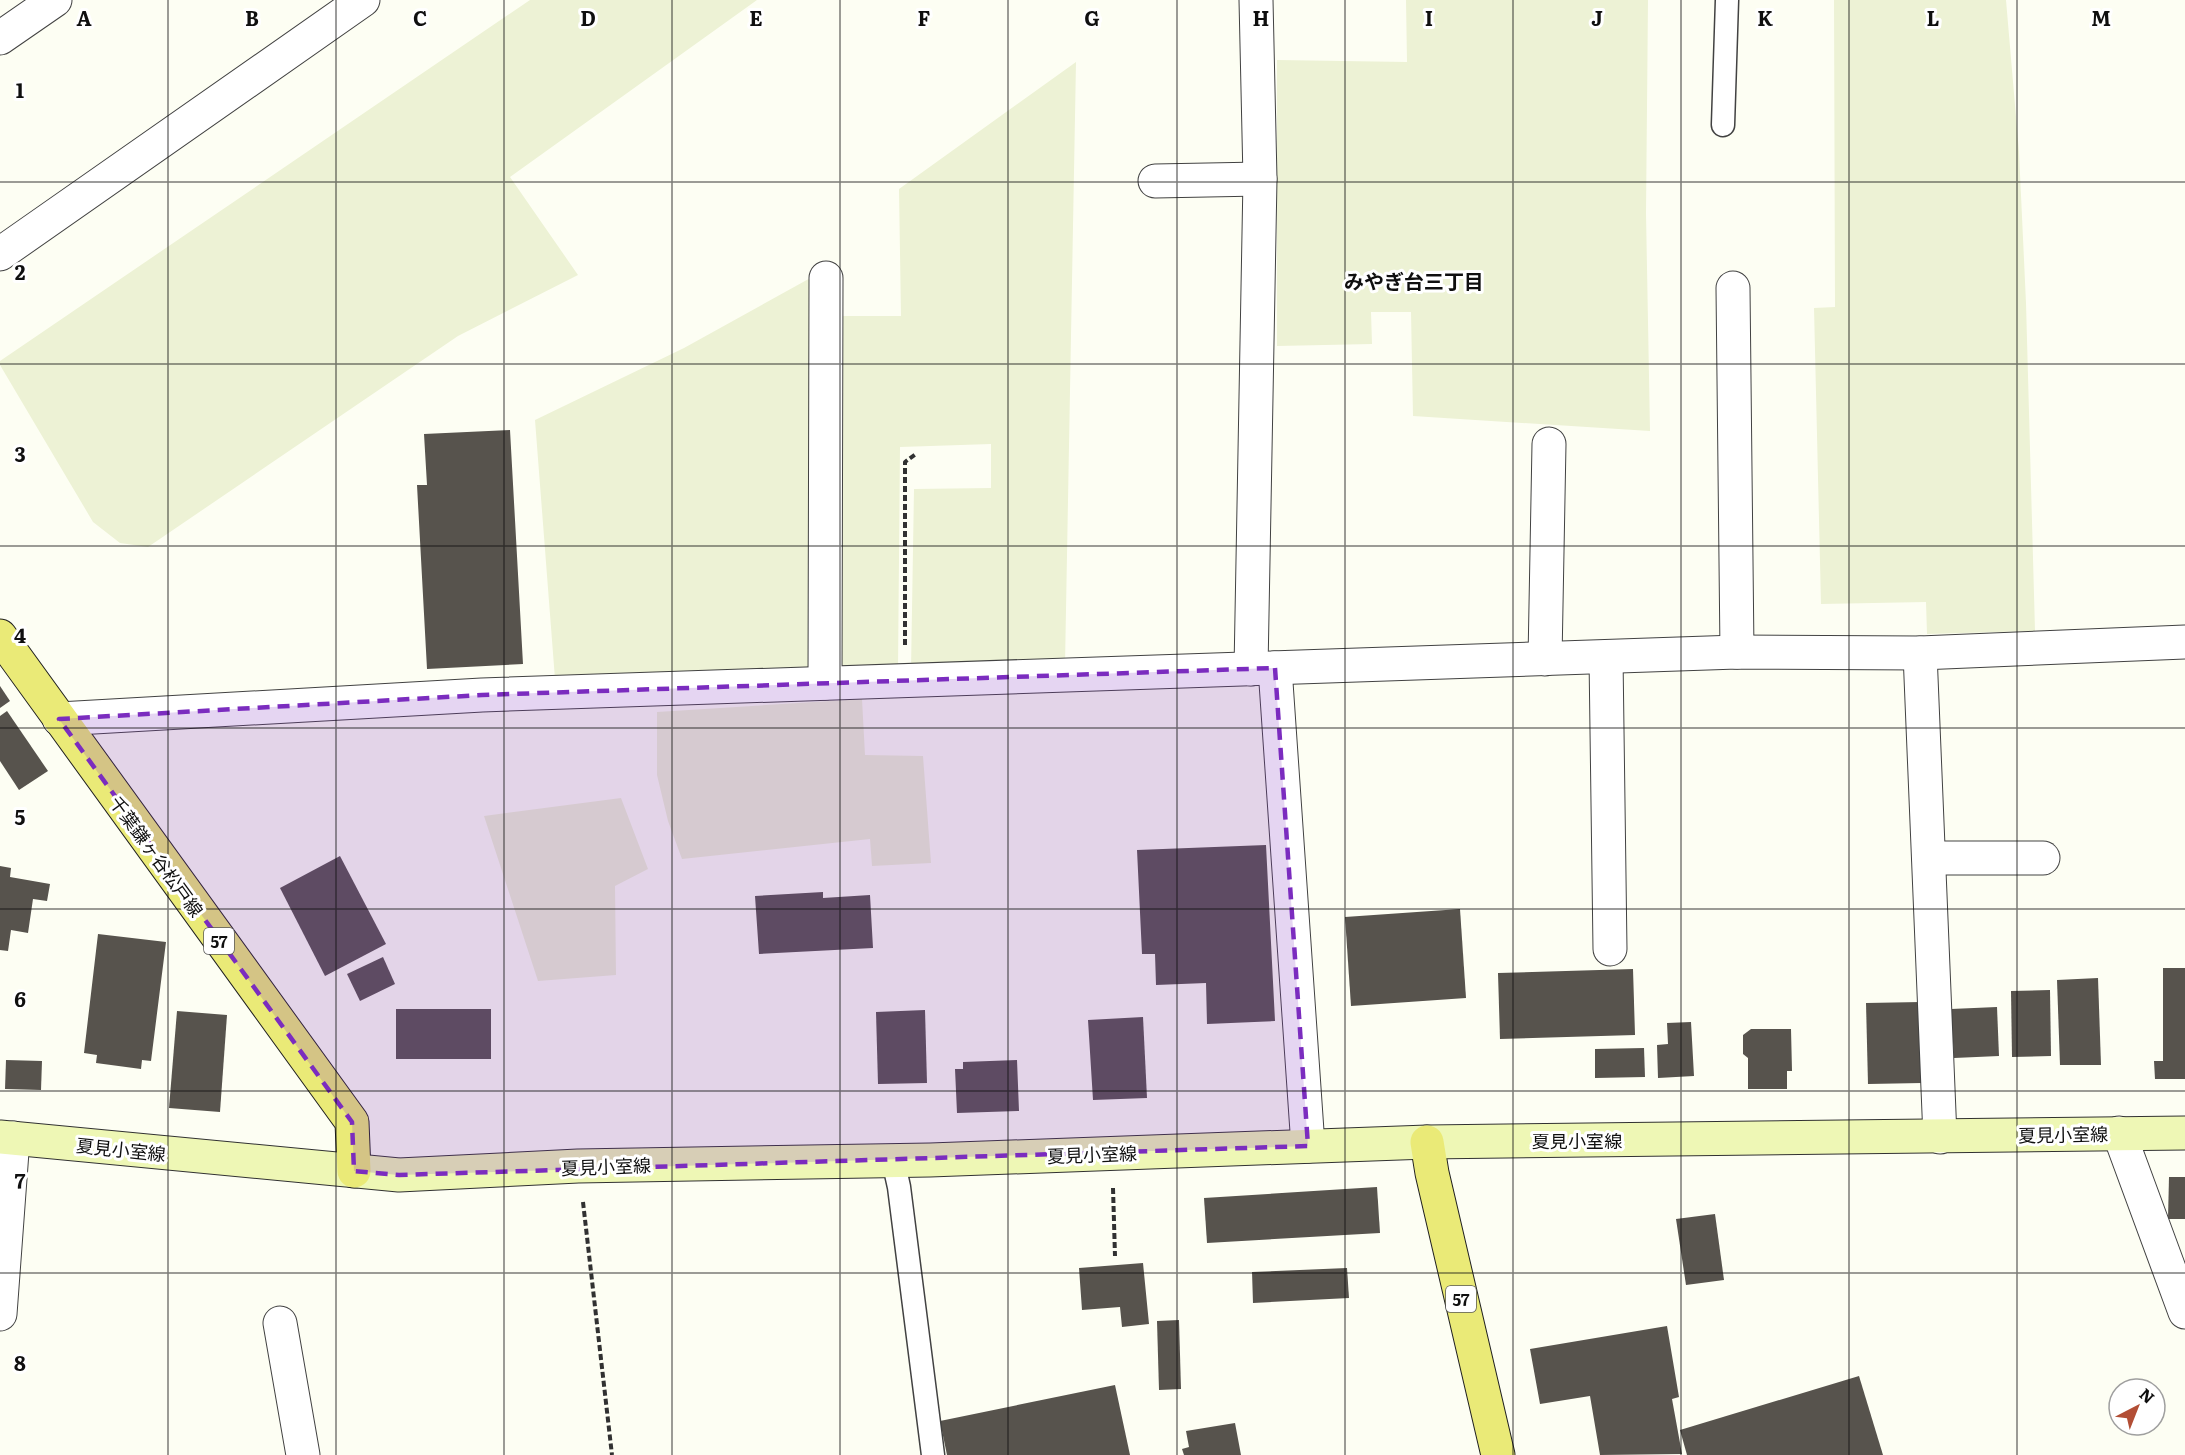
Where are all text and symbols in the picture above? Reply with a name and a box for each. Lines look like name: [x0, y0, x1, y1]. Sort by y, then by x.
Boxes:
text: A: [76, 2, 92, 32]
text: B: [245, 2, 259, 32]
text: C: [413, 2, 427, 32]
text: D: [580, 2, 596, 32]
text: E: [749, 2, 763, 32]
text: F: [918, 2, 931, 32]
text: G: [1084, 2, 1100, 32]
text: H: [1253, 2, 1269, 32]
text: I: [1425, 2, 1433, 32]
text: J: [1591, 2, 1603, 32]
text: K: [1757, 2, 1773, 32]
text: L: [1927, 2, 1940, 32]
text: M: [2091, 2, 2111, 32]
text: 1: [16, 74, 24, 104]
text: 2: [15, 256, 26, 286]
district label: みやぎ台三丁目: [1344, 265, 1484, 295]
text: 3: [14, 438, 26, 468]
text: 4: [14, 619, 26, 649]
street label: 千葉鎌ヶ谷松戸線: [104, 790, 210, 922]
text: 5: [15, 801, 26, 831]
road number: 57: [204, 928, 234, 954]
text: 6: [14, 983, 26, 1013]
street label: 夏見小室線: [2018, 1120, 2108, 1148]
street label: 夏見小室線: [1532, 1127, 1622, 1154]
street label: 夏見小室線: [75, 1131, 167, 1167]
street label: 夏見小室線: [1047, 1139, 1137, 1169]
street label: 夏見小室線: [561, 1151, 651, 1181]
text: 7: [15, 1165, 26, 1195]
road number: 57: [1446, 1286, 1476, 1312]
text: 8: [14, 1347, 26, 1377]
north arrow: [2107, 1377, 2167, 1437]
text: N: [2135, 1382, 2161, 1409]

